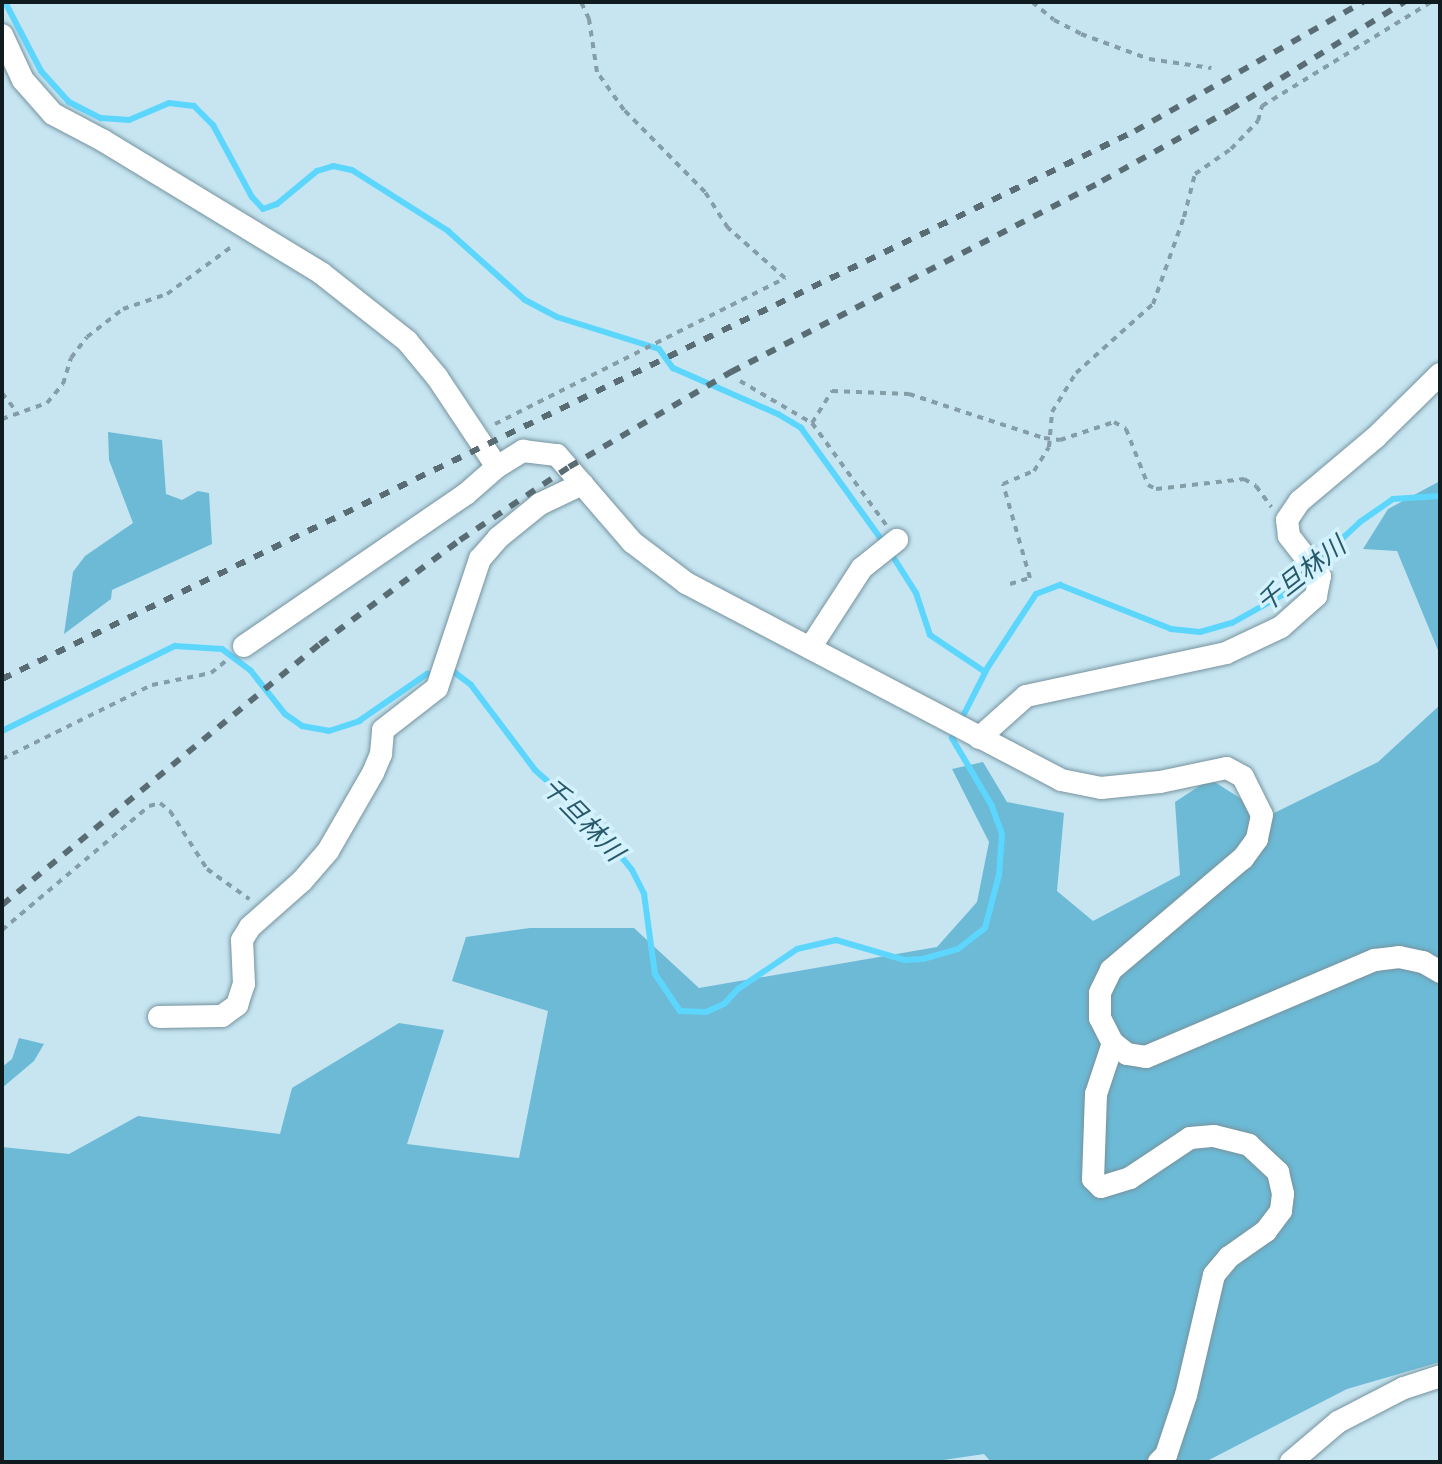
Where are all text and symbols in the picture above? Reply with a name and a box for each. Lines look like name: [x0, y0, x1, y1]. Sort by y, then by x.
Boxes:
water label: 千旦林川: [1250, 530, 1352, 618]
water label: 千旦林川: [536, 771, 630, 867]

